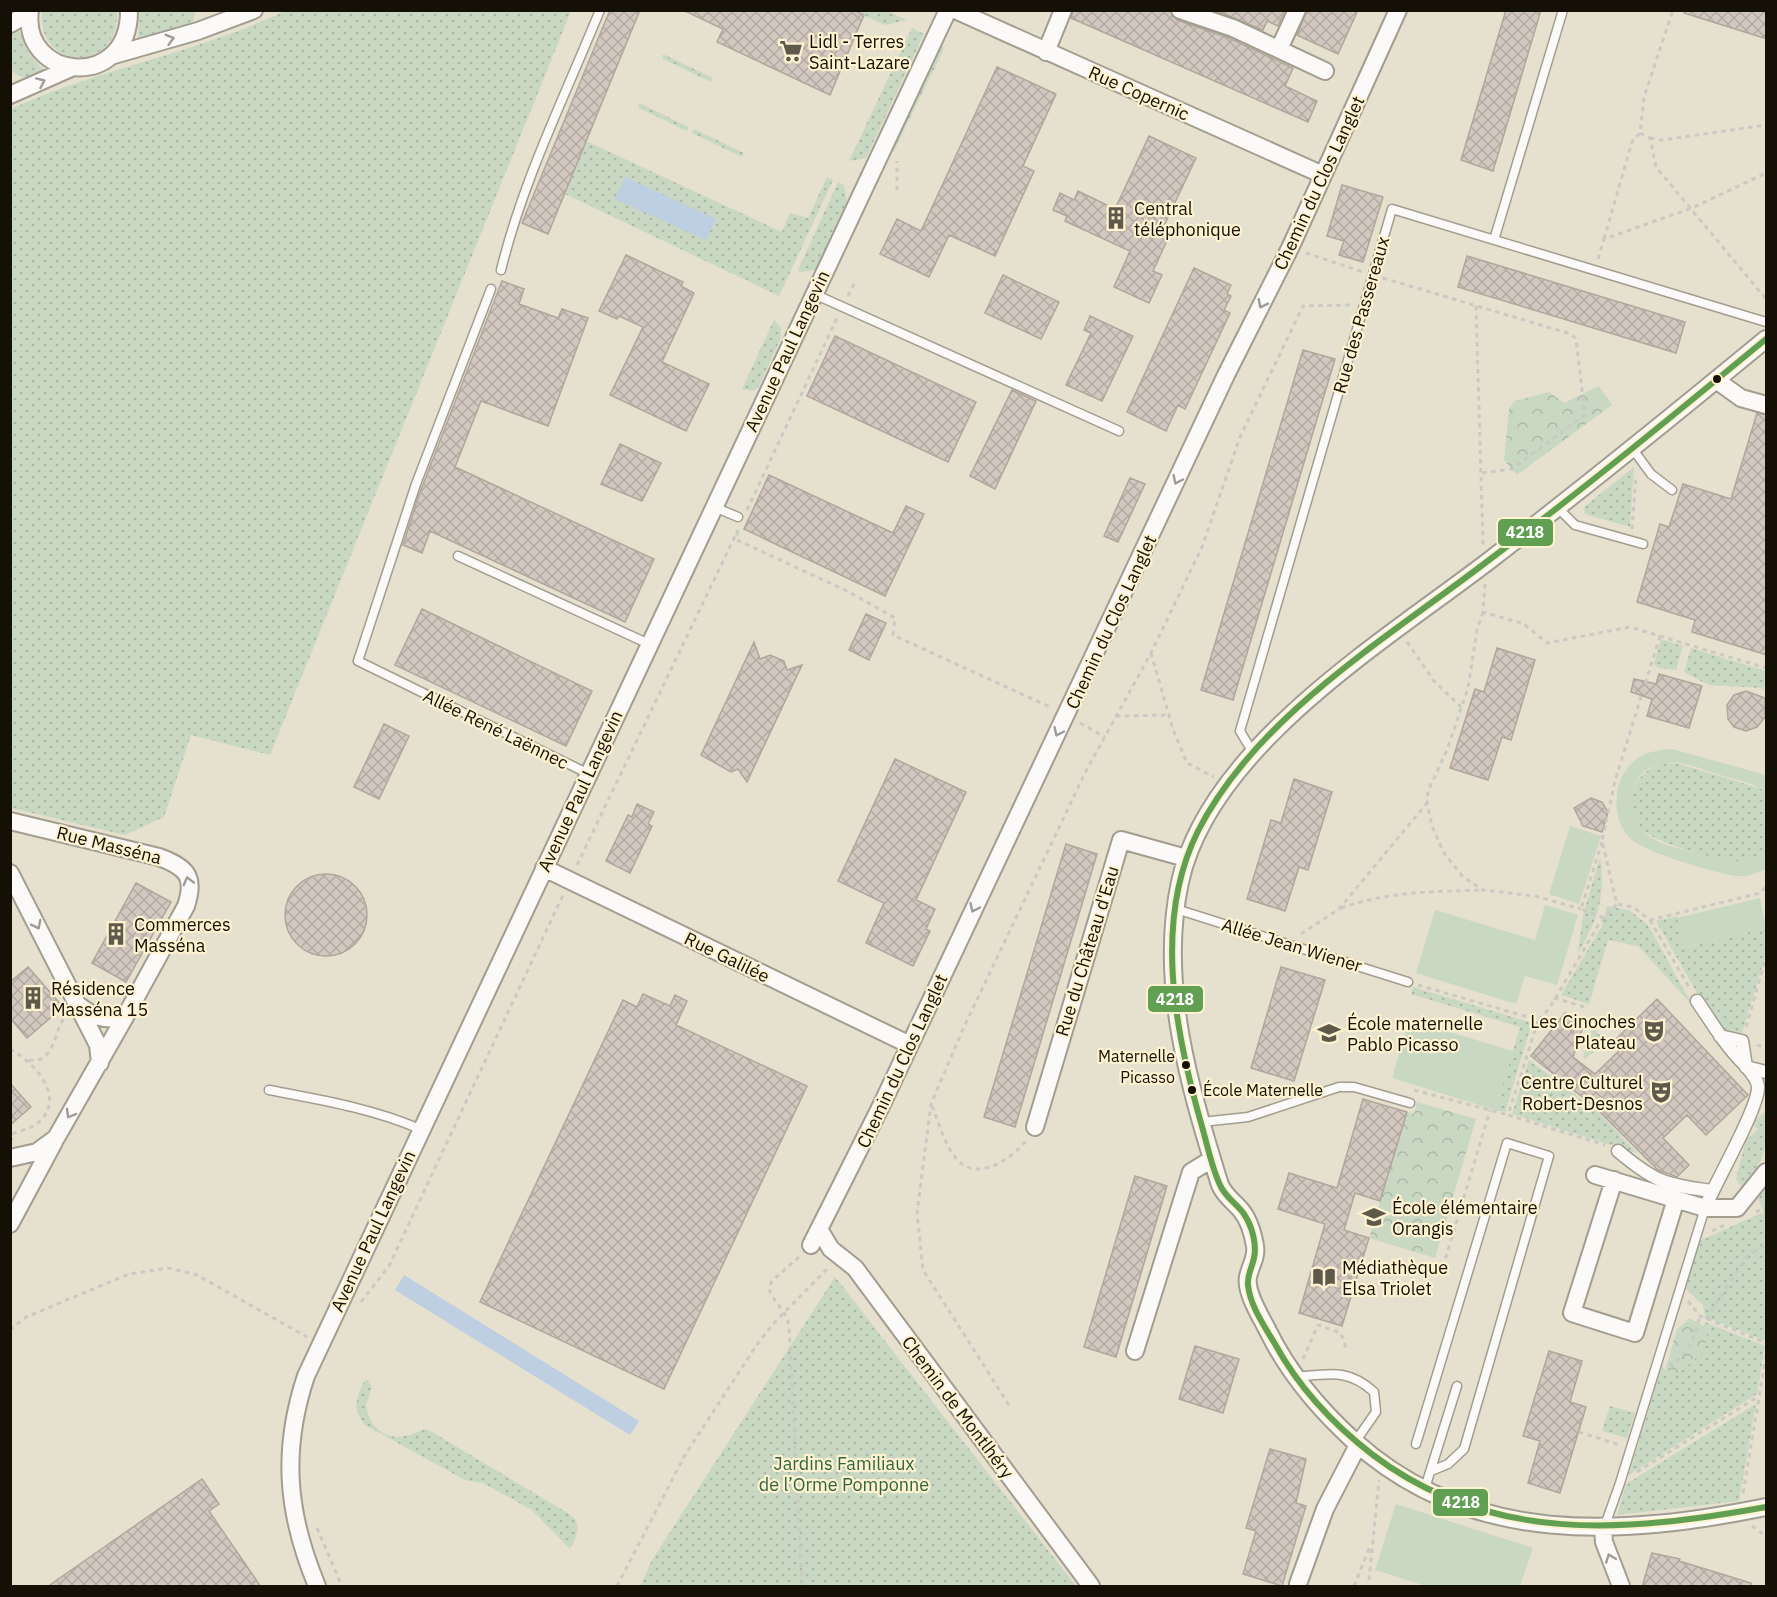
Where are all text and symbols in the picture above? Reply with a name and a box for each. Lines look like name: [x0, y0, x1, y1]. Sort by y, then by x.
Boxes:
place label: Lidl - Terres Saint-Lazare: [809, 30, 910, 74]
one-way arrow: [164, 34, 175, 46]
supermarket icon: Lidl - Terres Saint-Lazare: [778, 38, 804, 64]
street label: Rue Copernic: [1085, 61, 1193, 125]
one-way arrow: [34, 77, 45, 89]
street label: Chemin du Clos Langlet: [1269, 92, 1369, 274]
place label: Central téléphonique: [1134, 197, 1241, 241]
building icon: Central téléphonique: [1103, 205, 1129, 231]
street label: Rue des Passereaux: [1328, 234, 1394, 396]
street label: Avenue Paul Langevin: [739, 267, 835, 435]
one-way arrow: [1258, 298, 1269, 309]
unlabelled marker: [1711, 373, 1723, 385]
one-way arrow: [1173, 473, 1185, 484]
line badge: 4218: [1497, 518, 1554, 547]
text: 4218: [1506, 522, 1544, 542]
street label: Chemin du Clos Langlet: [1061, 531, 1161, 713]
street label: Allée René Laënnec: [420, 684, 572, 774]
street label: Avenue Paul Langevin: [532, 707, 628, 875]
one-way arrow: [1054, 726, 1066, 737]
street label: Rue Masséna: [54, 821, 164, 869]
street label: Rue du Château d'Eau: [1050, 863, 1124, 1039]
one-way arrow: [182, 876, 195, 886]
one-way arrow: [970, 902, 982, 913]
place label: Commerces Masséna: [134, 913, 231, 957]
street label: Allée Jean Wiener: [1219, 913, 1365, 977]
one-way arrow: [30, 919, 42, 930]
building icon: Commerces Masséna: [103, 921, 129, 947]
street label: Rue Galilée: [681, 926, 774, 988]
street label: Chemin du Clos Langlet: [852, 970, 952, 1152]
place label: Résidence Masséna 15: [51, 977, 148, 1021]
building icon: Résidence Masséna 15: [20, 985, 46, 1011]
line badge: 4218: [1147, 985, 1204, 1013]
text: 4218: [1156, 989, 1194, 1009]
place label: Les Cinoches Plateau: [1530, 1010, 1636, 1054]
place label: École maternelle Pablo Picasso: [1347, 1012, 1483, 1056]
theatre icon: Les Cinoches Plateau: [1641, 1018, 1667, 1044]
school or university icon: École maternelle Pablo Picasso: [1316, 1020, 1342, 1046]
place label: Maternelle Picasso: [1098, 1046, 1175, 1087]
marker: Maternelle Picasso: [1180, 1059, 1192, 1071]
place label: Centre Culturel Robert-Desnos: [1521, 1071, 1643, 1115]
place label: École Maternelle: [1203, 1079, 1323, 1100]
theatre icon: Centre Culturel Robert-Desnos: [1648, 1079, 1674, 1105]
marker: École Maternelle: [1186, 1084, 1198, 1096]
one-way arrow: [66, 1108, 77, 1118]
street label: Avenue Paul Langevin: [325, 1147, 421, 1315]
place label: École élémentaire Orangis: [1392, 1196, 1538, 1240]
school or university icon: École élémentaire Orangis: [1361, 1204, 1387, 1230]
place label: Médiathèque Elsa Triolet: [1342, 1256, 1448, 1300]
library icon: Médiathèque Elsa Triolet: [1311, 1264, 1337, 1290]
street label: Chemin de Montlhéry: [897, 1331, 1019, 1483]
park label: Jardins Familiaux de l’Orme Pomponne: [759, 1452, 929, 1496]
line badge: 4218: [1432, 1488, 1489, 1517]
text: 4218: [1442, 1492, 1480, 1512]
one-way arrow: [1605, 1553, 1617, 1564]

